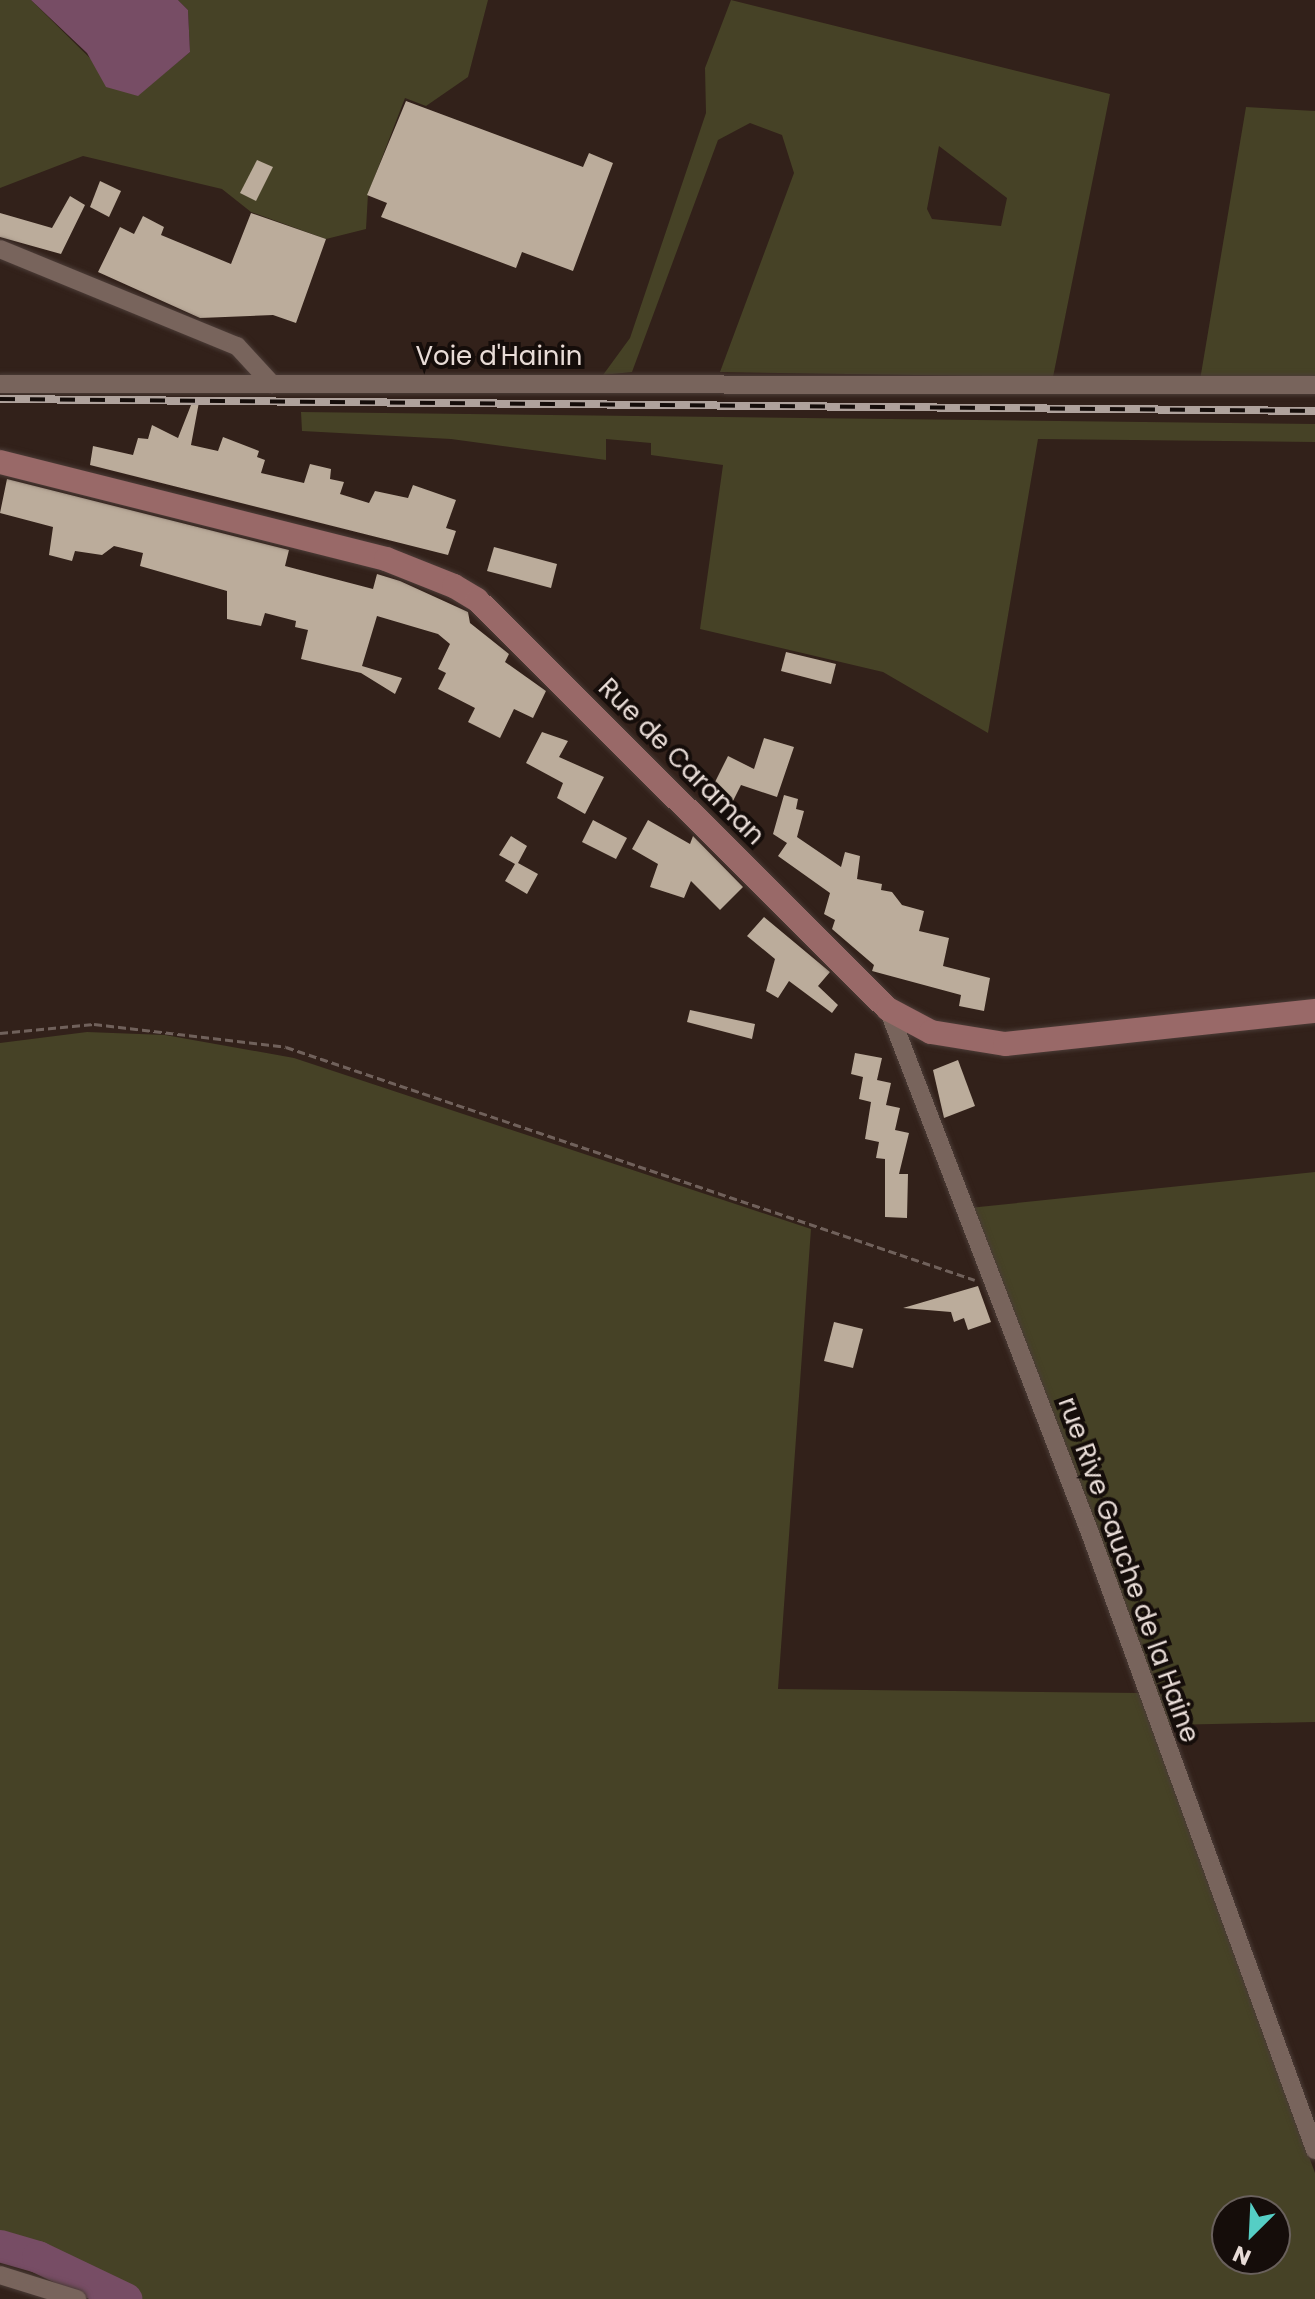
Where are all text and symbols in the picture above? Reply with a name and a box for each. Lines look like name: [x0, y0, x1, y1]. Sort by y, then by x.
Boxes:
street label: Voie d'Hainin: [415, 341, 583, 373]
street label: Rue de Caraman: [591, 672, 771, 852]
street label: rue Rive Gauche de la Haine: [1051, 1393, 1205, 1747]
north arrow: [1211, 2195, 1291, 2275]
text: N: [1228, 2238, 1256, 2273]

